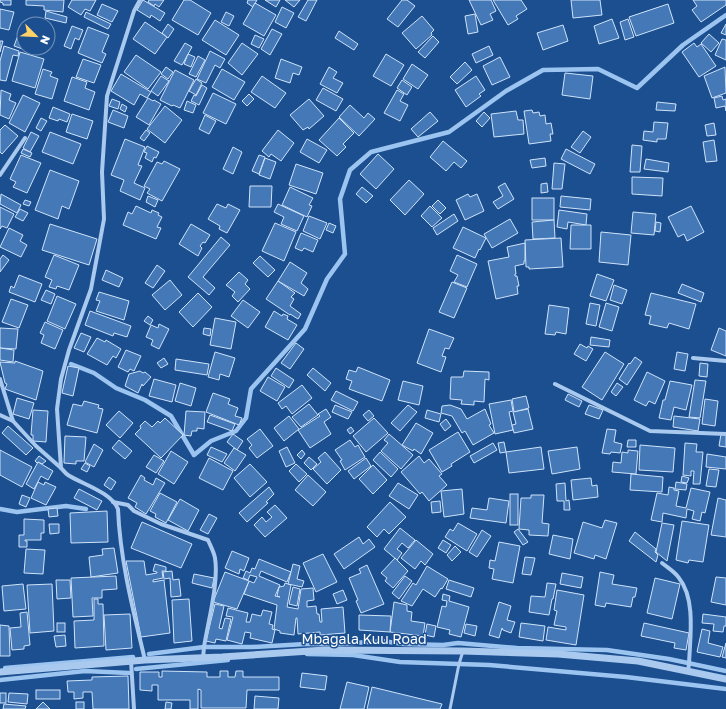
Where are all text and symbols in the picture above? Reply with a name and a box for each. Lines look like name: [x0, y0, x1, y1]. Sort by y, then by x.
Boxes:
north arrow: [16, 16, 56, 56]
text: N: [38, 34, 53, 47]
street label: Mbagala Kuu Road: [301, 630, 427, 647]

